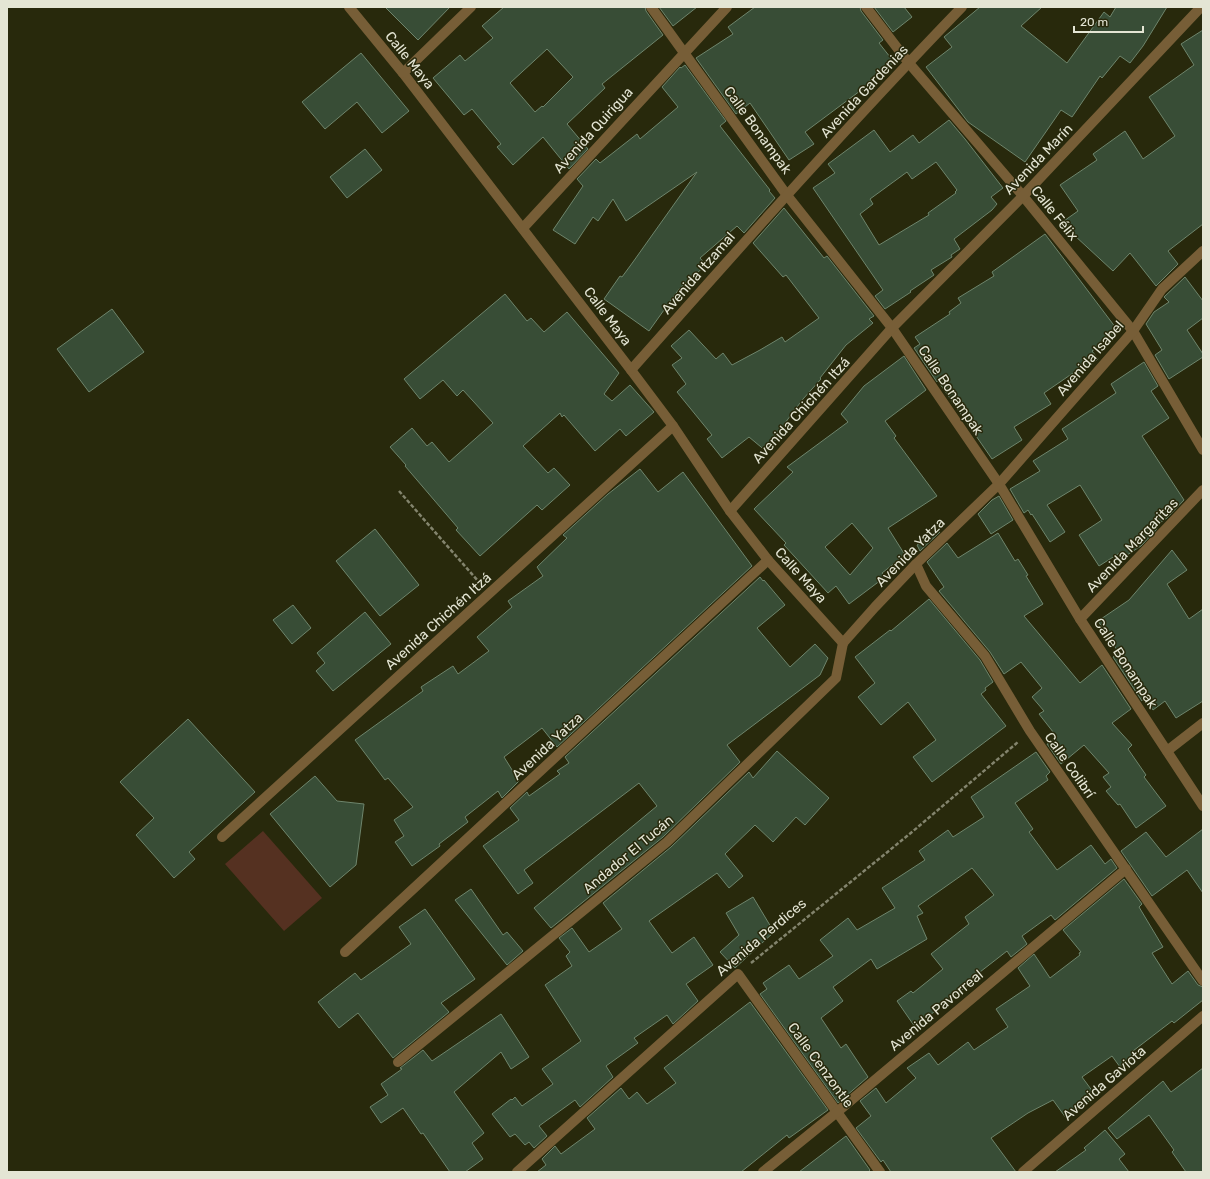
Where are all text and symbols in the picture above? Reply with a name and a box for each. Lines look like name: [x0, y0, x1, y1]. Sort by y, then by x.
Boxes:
scale bar: [1074, 8, 1143, 34]
text: 20 m: [1080, 15, 1108, 29]
street label: Calle Maya: [381, 28, 438, 92]
street label: Avenida Gardenias: [817, 41, 912, 141]
street label: Calle Bonampak: [720, 83, 796, 178]
street label: Avenida Quirigua: [550, 84, 637, 177]
street label: Avenida Marín: [1000, 120, 1076, 198]
street label: Calle Félix: [1027, 183, 1082, 244]
street label: Avenida Itzamal: [658, 229, 739, 318]
street label: Calle Maya: [580, 284, 635, 349]
street label: Avenida Isabel: [1053, 317, 1128, 399]
street label: Calle Bonampak: [914, 342, 987, 439]
street label: Avenida Chichén Itzá: [749, 354, 854, 467]
street label: Avenida Margaritas: [1083, 495, 1182, 596]
street label: Avenida Yatza: [872, 514, 949, 591]
street label: Calle Maya: [771, 544, 830, 607]
street label: Avenida Chichén Itzá: [382, 569, 495, 674]
street label: Calle Bonampak: [1090, 615, 1162, 712]
street label: Avenida Yatza: [508, 709, 586, 784]
street label: Calle Colibrí: [1041, 729, 1099, 802]
street label: Andador El Tucán: [580, 812, 677, 897]
street label: Avenida Perdices: [713, 895, 810, 980]
street label: Avenida Pavorreal: [886, 966, 987, 1055]
street label: Calle Cenzontle: [784, 1019, 857, 1111]
street label: Avenida Gaviota: [1059, 1042, 1150, 1124]

